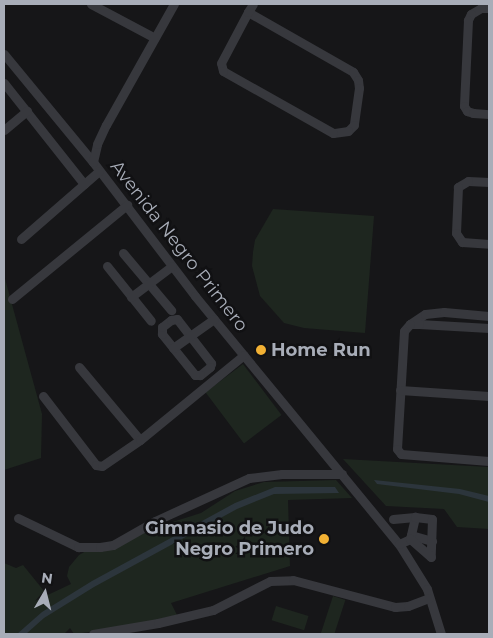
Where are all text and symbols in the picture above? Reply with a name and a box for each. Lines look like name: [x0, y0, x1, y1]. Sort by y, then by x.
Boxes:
street label: Avenida Negro Primero: [106, 156, 252, 336]
place label: Home Run: [271, 339, 371, 361]
marker: Home Run: [255, 344, 267, 356]
place label: Gimnasio de Judo Negro Primero: [145, 518, 314, 560]
marker: Gimnasio de Judo Negro Primero: [318, 533, 330, 545]
north arrow: [20, 568, 70, 618]
text: N: [40, 568, 54, 588]

